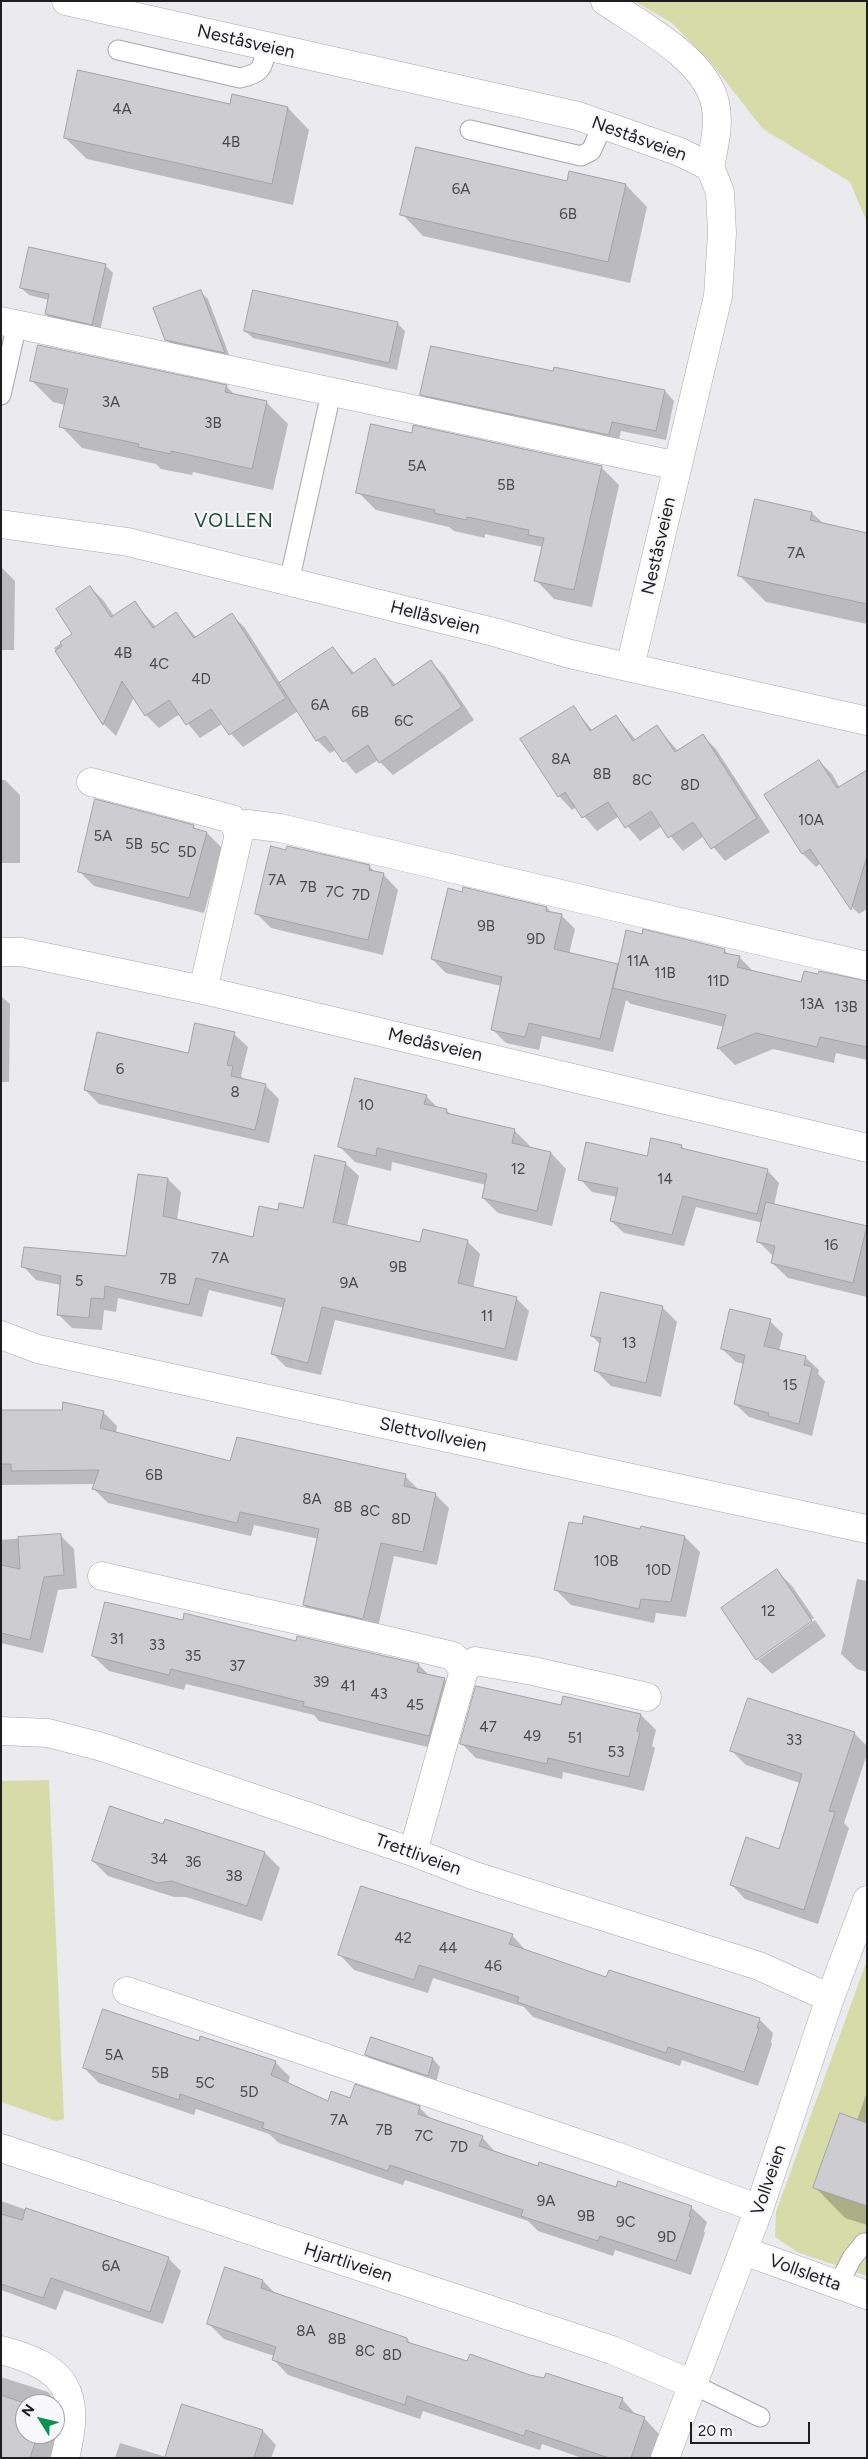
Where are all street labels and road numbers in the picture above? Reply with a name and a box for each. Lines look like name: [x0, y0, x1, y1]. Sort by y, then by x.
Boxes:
street label: Neståsveien: [195, 20, 297, 64]
street label: Neståsveien: [589, 112, 689, 166]
street label: Neståsveien: [637, 495, 681, 597]
street label: Hellåsveien: [388, 596, 482, 640]
street label: Medåsveien: [386, 1024, 484, 1066]
street label: Slettvollveien: [377, 1413, 489, 1457]
street label: Trettliveien: [372, 1829, 464, 1881]
street label: Vollveien: [747, 2142, 791, 2218]
street label: Hjartliveien: [301, 2239, 395, 2287]
street label: Vollsletta: [766, 2250, 844, 2296]

